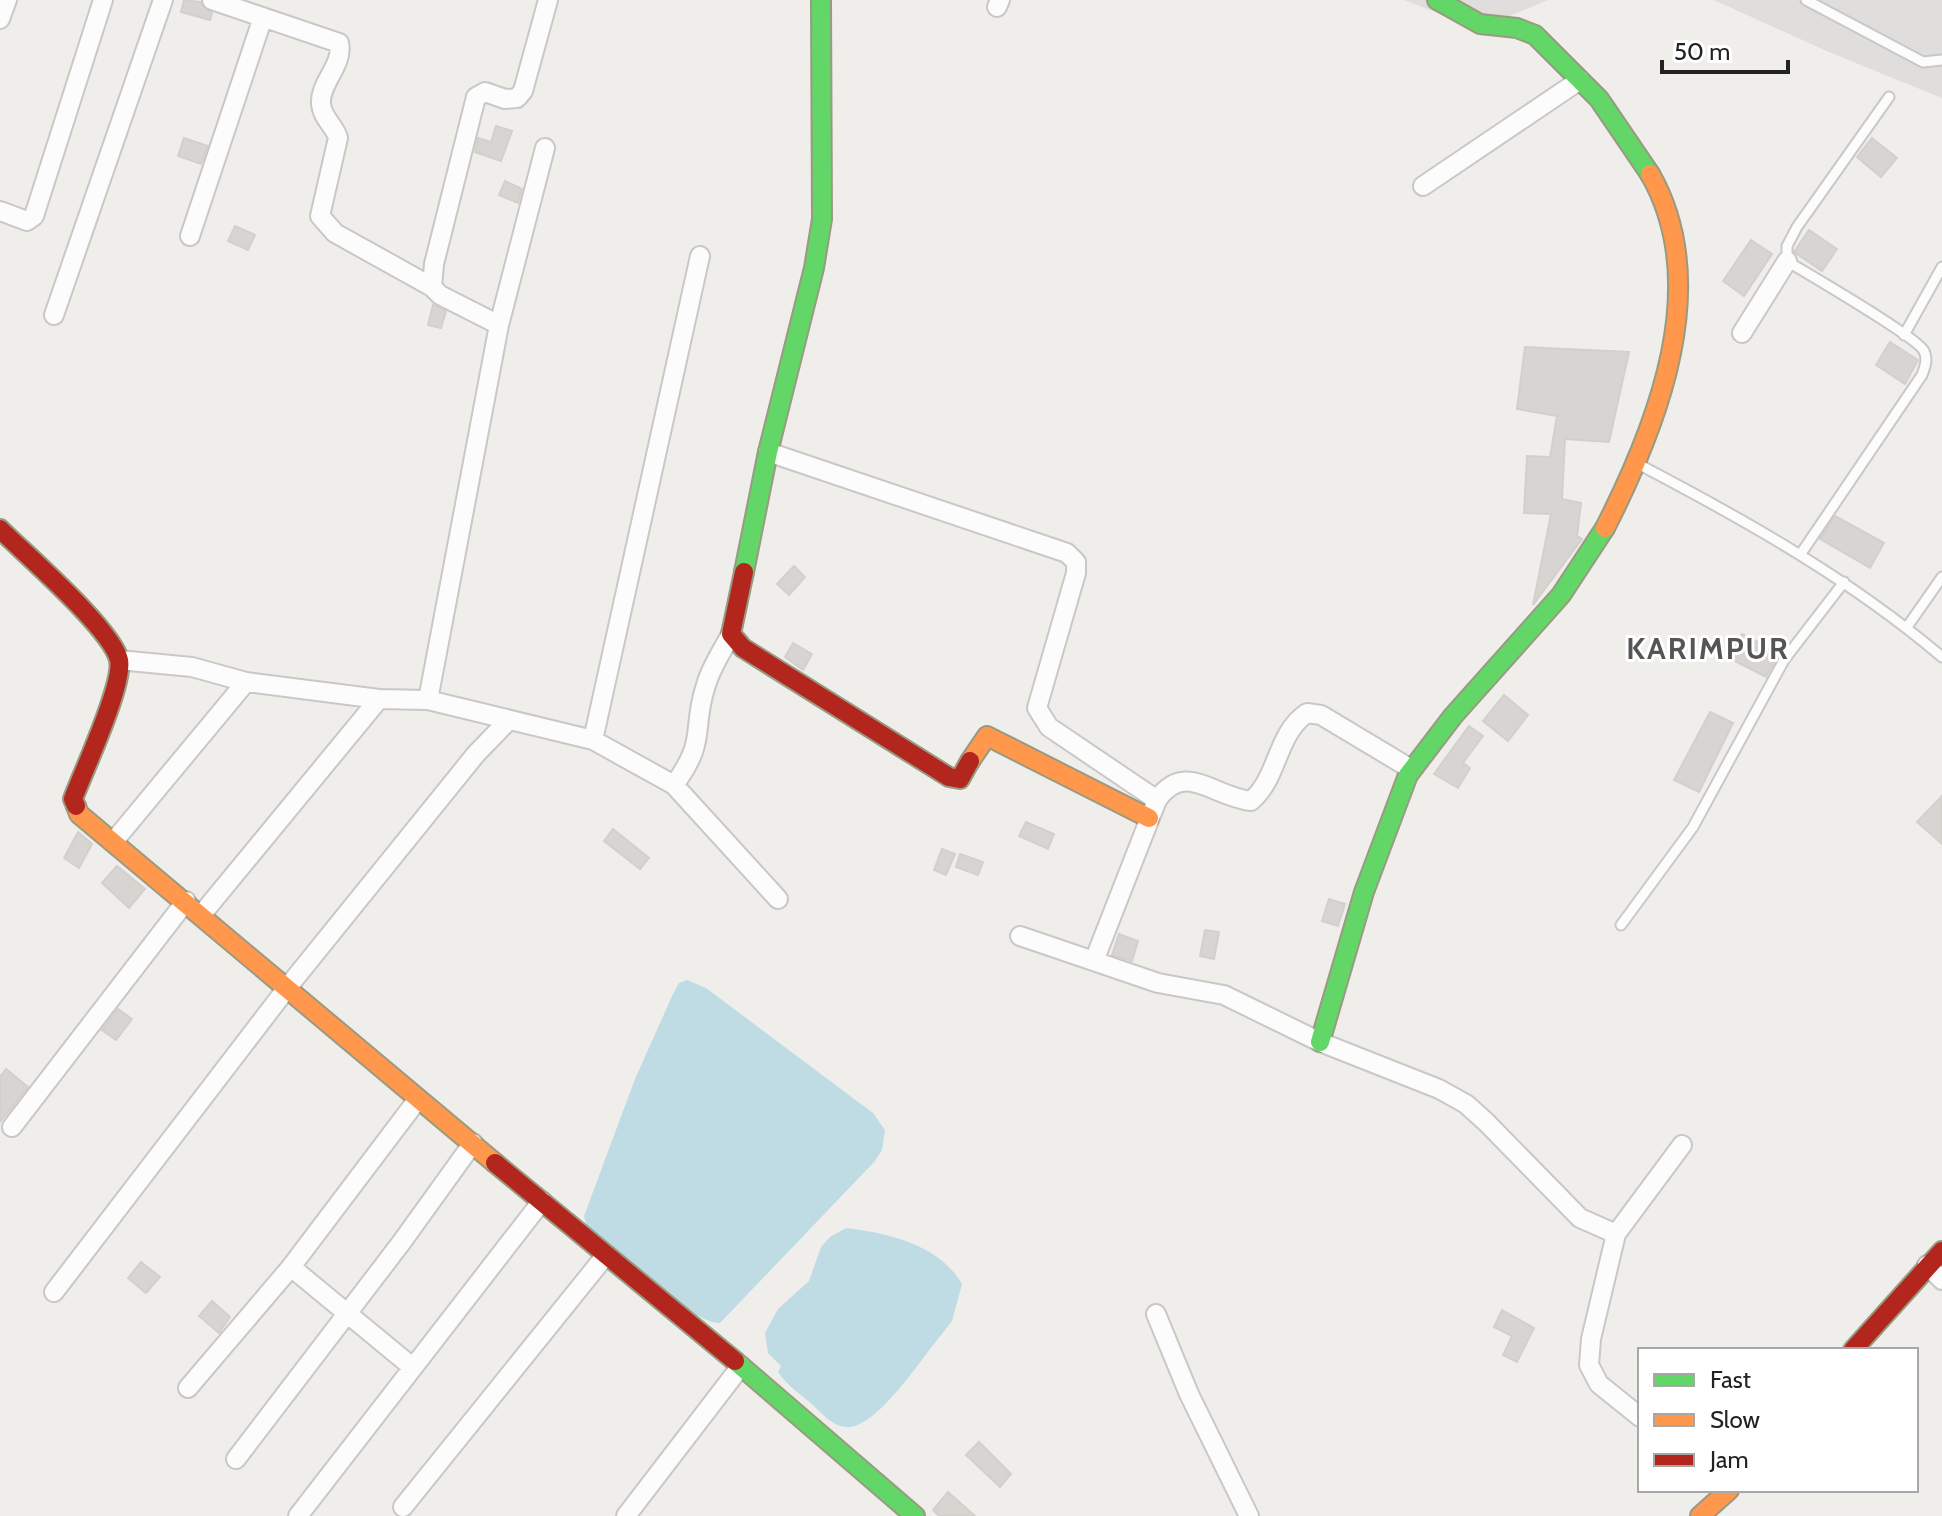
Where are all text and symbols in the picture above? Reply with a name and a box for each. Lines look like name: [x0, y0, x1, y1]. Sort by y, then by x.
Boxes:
scale bar: [1662, 24, 1788, 74]
text: 50 m: [1674, 37, 1730, 66]
district label: KARIMPUR: [1626, 630, 1790, 667]
legend: [1638, 1348, 1918, 1492]
text: Fast: [1710, 1365, 1751, 1394]
text: Slow: [1710, 1405, 1760, 1434]
text: Jam: [1709, 1445, 1748, 1474]

